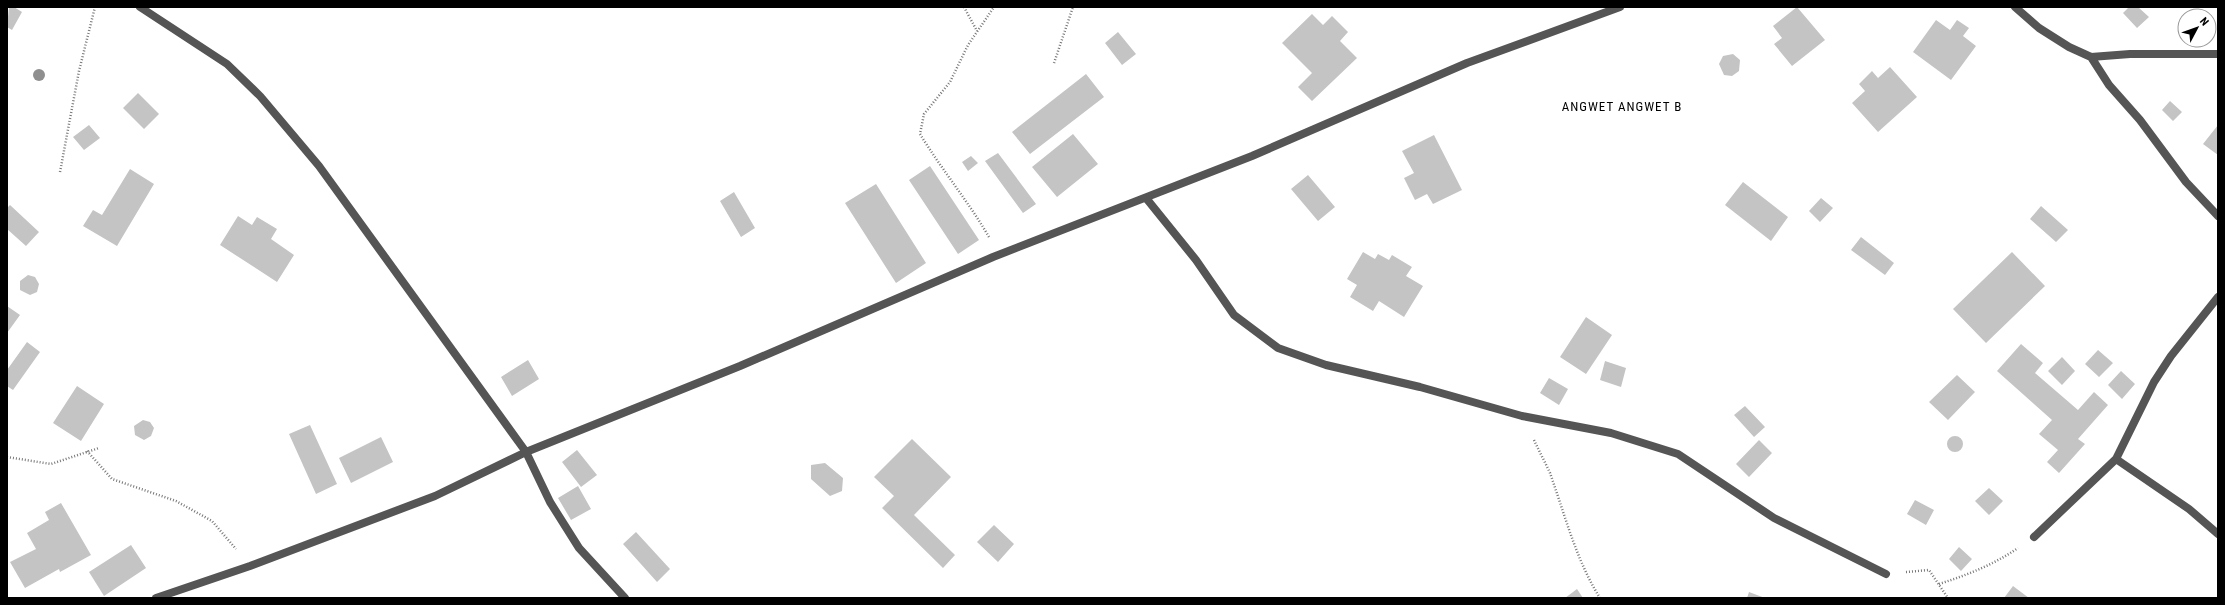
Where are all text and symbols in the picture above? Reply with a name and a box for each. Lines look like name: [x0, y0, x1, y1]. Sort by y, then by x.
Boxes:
north arrow: [2177, 8, 2217, 48]
text: N: [2197, 15, 2211, 29]
district label: ANGWET ANGWET B: [1562, 99, 1682, 114]

